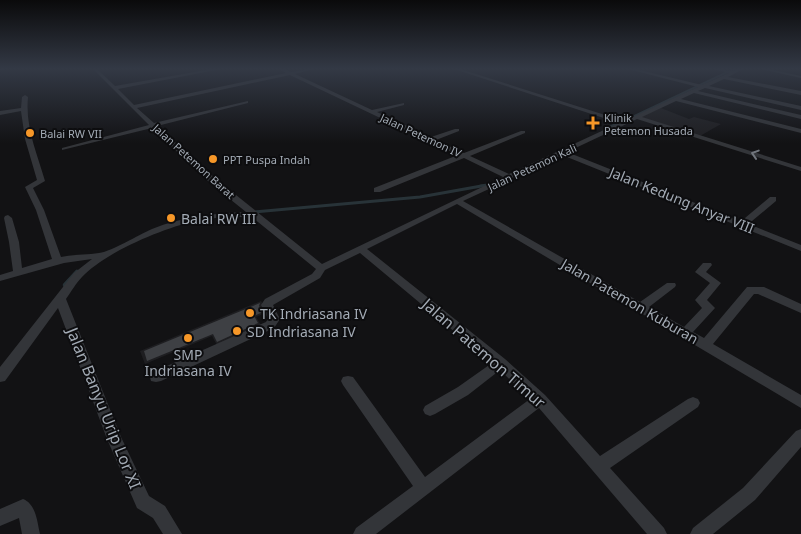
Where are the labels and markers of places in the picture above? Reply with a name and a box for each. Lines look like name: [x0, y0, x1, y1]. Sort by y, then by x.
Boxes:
place label: Klinik Petemon Husada: [604, 110, 693, 138]
marker: Klinik Petemon Husada: [586, 116, 600, 130]
place label: Balai RW VII: [40, 126, 102, 141]
marker: Balai RW VII: [24, 127, 36, 139]
place label: PPT Puspa Indah: [223, 152, 310, 167]
marker: PPT Puspa Indah: [207, 153, 219, 165]
place label: Balai RW III: [181, 209, 257, 228]
marker: Balai RW III: [165, 212, 177, 224]
place label: TK Indriasana IV: [260, 304, 368, 323]
marker: TK Indriasana IV: [244, 307, 256, 319]
place label: SD Indriasana IV: [247, 322, 356, 341]
marker: SD Indriasana IV: [231, 325, 243, 337]
marker: SMP Indriasana IV: [182, 332, 194, 344]
place label: SMP Indriasana IV: [144, 345, 232, 380]

